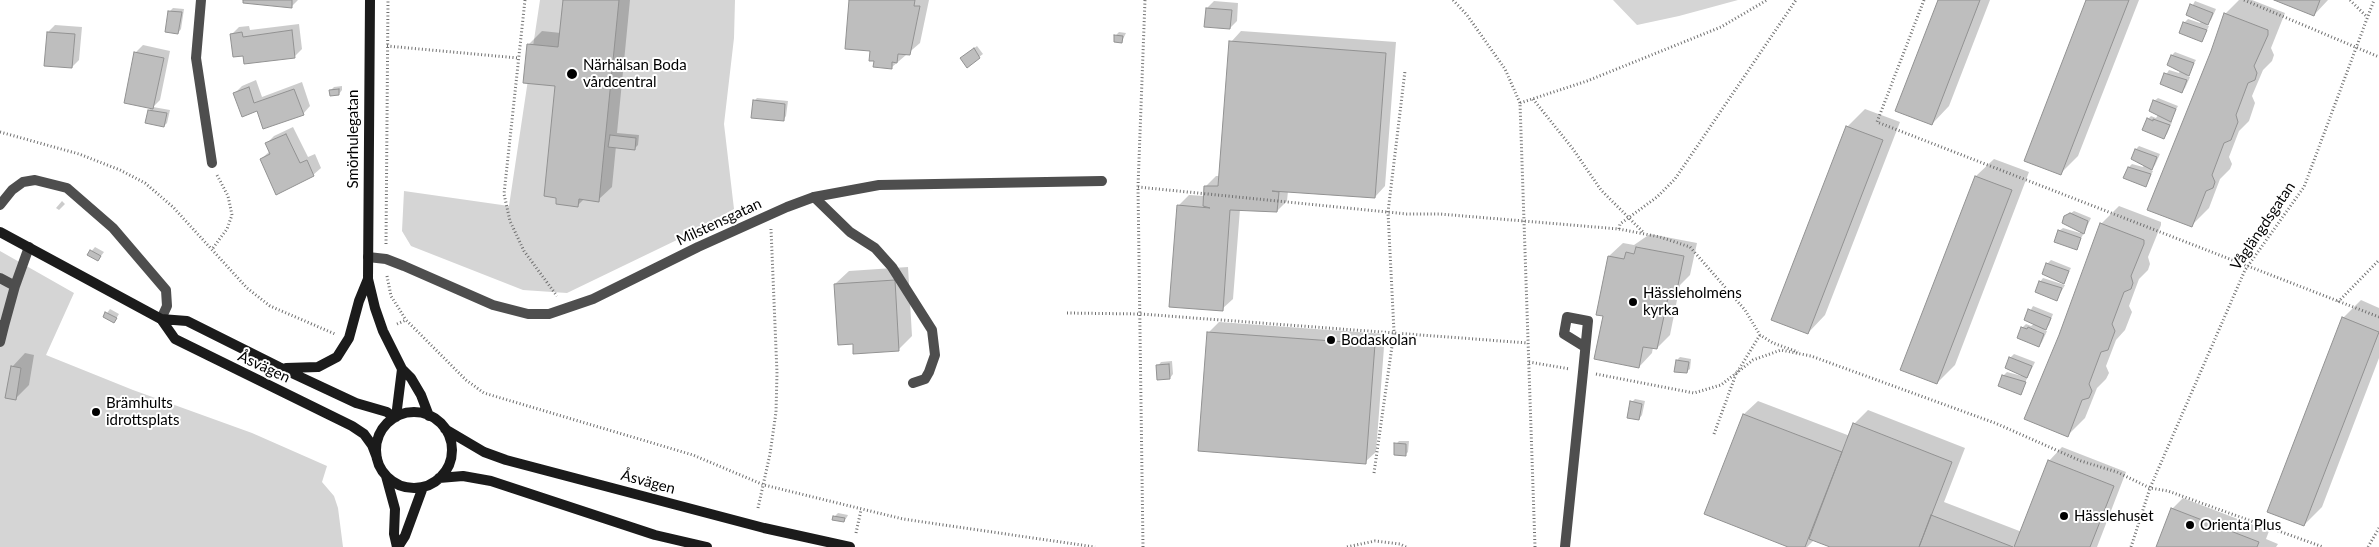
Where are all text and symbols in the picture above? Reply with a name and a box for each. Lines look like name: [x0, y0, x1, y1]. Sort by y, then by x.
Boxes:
place label: Närhälsan Boda vårdcentral: [583, 56, 687, 91]
marker: Närhälsan Boda vårdcentral: [565, 67, 579, 81]
street label: Smörhulegatan: [344, 90, 362, 188]
street label: Våglängdsgatan: [2227, 178, 2299, 274]
street label: Milstensgatan: [674, 194, 764, 250]
place label: Hässleholmens kyrka: [1643, 284, 1742, 319]
marker: Hässleholmens kyrka: [1627, 296, 1639, 308]
place label: Bodaskolan: [1341, 331, 1417, 349]
marker: Bodaskolan: [1325, 334, 1337, 346]
street label: Åsvägen: [235, 347, 293, 387]
place label: Brämhults idrottsplats: [106, 394, 179, 429]
marker: Brämhults idrottsplats: [90, 406, 102, 418]
street label: Åsvägen: [619, 466, 677, 498]
place label: Hässlehuset: [2074, 507, 2154, 525]
marker: Hässlehuset: [2058, 510, 2070, 522]
place label: Orienta Plus: [2200, 516, 2281, 534]
marker: Orienta Plus: [2184, 519, 2196, 531]

